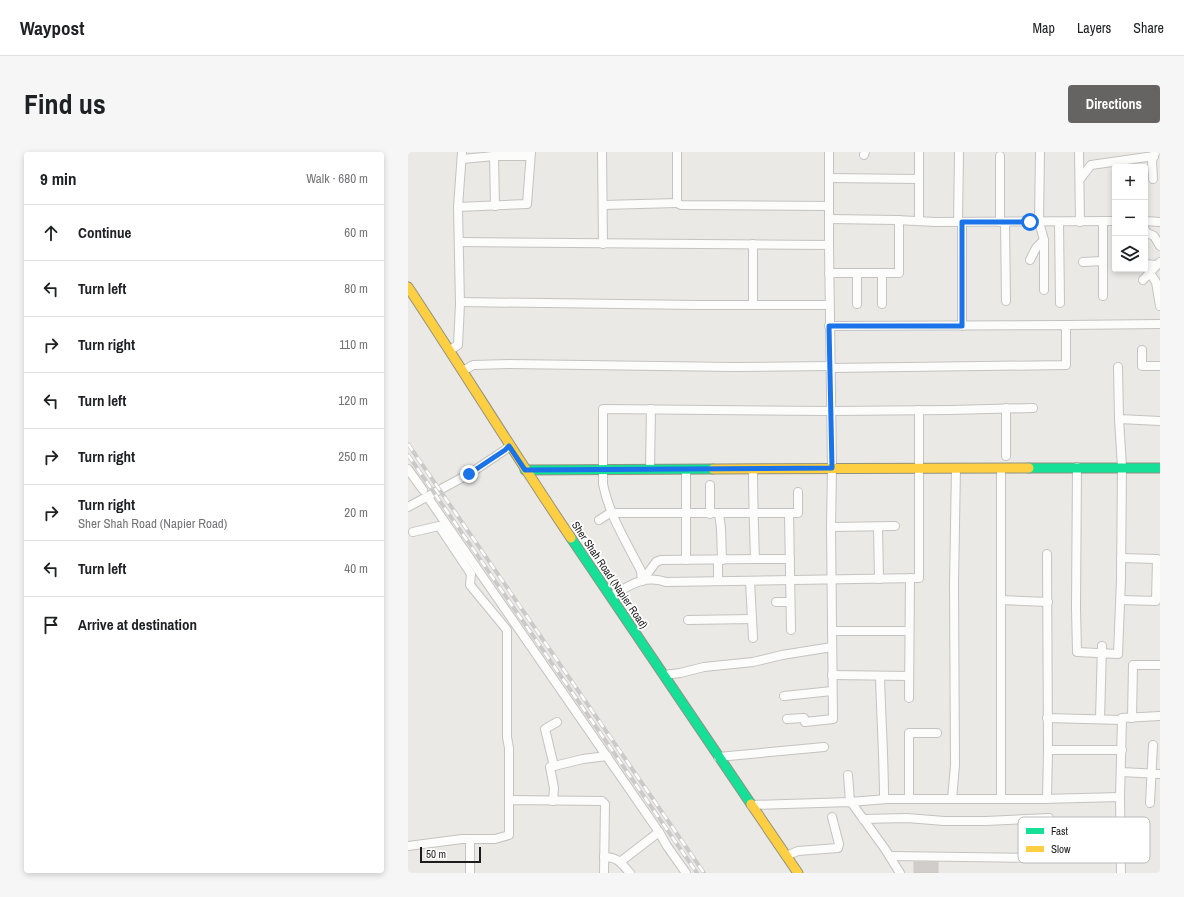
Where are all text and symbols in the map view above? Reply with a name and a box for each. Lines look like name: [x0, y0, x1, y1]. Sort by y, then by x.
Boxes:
text: Waypost: [20, 15, 84, 41]
text: Map: [1033, 19, 1055, 37]
text: Layers: [1077, 19, 1111, 37]
text: Share: [1133, 19, 1164, 37]
text: Find us: [24, 85, 106, 123]
button: Directions: [1068, 85, 1160, 123]
map controls: [1112, 164, 1148, 272]
button: +: [1112, 164, 1148, 200]
text: 9 min: [40, 167, 76, 190]
text: Walk · 680 m: [306, 170, 368, 187]
button: −: [1112, 200, 1148, 236]
route start: [1021, 213, 1039, 231]
icon: ahead: [40, 222, 62, 244]
text: Continue: [78, 222, 131, 243]
text: 60 m: [344, 224, 368, 241]
button: layers: [1112, 236, 1148, 272]
icon: left: [40, 278, 62, 300]
text: Turn left: [78, 278, 126, 299]
text: 80 m: [344, 280, 368, 297]
icon: right: [40, 334, 62, 356]
text: Turn right: [78, 334, 135, 355]
text: 110 m: [339, 336, 368, 353]
icon: left: [40, 390, 62, 412]
text: Turn left: [78, 390, 126, 411]
text: 120 m: [338, 392, 368, 409]
icon: right: [40, 446, 62, 468]
text: Turn right: [78, 446, 135, 467]
text: 250 m: [338, 448, 368, 465]
route end: [460, 465, 478, 483]
text: Turn right: [78, 494, 135, 515]
icon: right: [40, 502, 62, 524]
text: 20 m: [344, 504, 368, 521]
text: Sher Shah Road (Napier Road): [78, 515, 227, 532]
street label: Sher Shah Road (Napier Road): [569, 519, 651, 631]
icon: left: [40, 558, 62, 580]
text: Turn left: [78, 558, 126, 579]
text: 40 m: [344, 560, 368, 577]
icon: arrive: [40, 614, 62, 636]
text: Arrive at destination: [78, 614, 197, 635]
legend: [1018, 817, 1150, 863]
text: Fast: [1051, 824, 1069, 838]
text: Slow: [1051, 842, 1071, 856]
scale bar: [420, 845, 481, 864]
text: 50 m: [426, 847, 446, 861]

